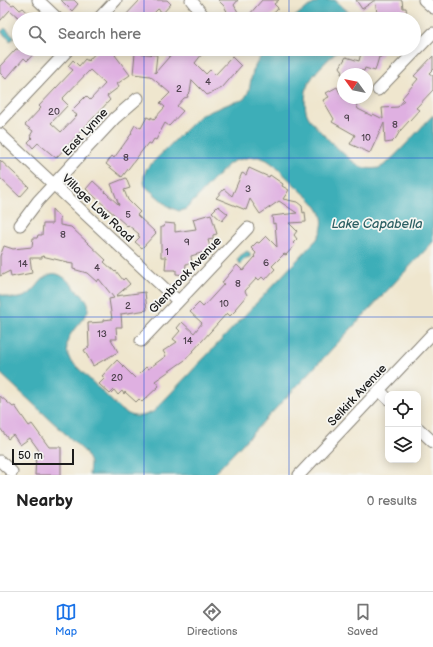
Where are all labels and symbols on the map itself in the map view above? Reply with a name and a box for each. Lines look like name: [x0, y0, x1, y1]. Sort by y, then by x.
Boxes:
north arrow: [337, 68, 373, 104]
house number: 4: [205, 76, 211, 88]
house number: 2: [176, 83, 182, 95]
street label: East Lynne: [59, 105, 111, 159]
house number: 20: [48, 106, 60, 118]
house number: 9: [344, 112, 350, 124]
house number: 8: [392, 119, 398, 131]
house number: 10: [361, 132, 371, 144]
house number: 8: [123, 152, 129, 164]
street label: Village Low Road: [58, 171, 137, 246]
house number: 3: [245, 183, 251, 195]
house number: 5: [125, 209, 131, 221]
water label: Lake Capabella: [331, 216, 423, 232]
house number: 8: [60, 229, 66, 241]
street label: Glenbrook Avenue: [146, 234, 225, 317]
house number: 9: [184, 236, 190, 248]
house number: 1: [165, 246, 169, 258]
house number: 6: [263, 257, 269, 269]
house number: 14: [18, 258, 28, 270]
house number: 4: [94, 262, 100, 274]
house number: 8: [235, 278, 241, 290]
house number: 10: [219, 298, 229, 310]
house number: 2: [125, 300, 131, 312]
house number: 13: [97, 328, 107, 340]
house number: 14: [183, 335, 193, 347]
street label: Selkirk Avenue: [325, 361, 390, 430]
house number: 20: [111, 372, 123, 384]
scale bar: [12, 447, 74, 466]

